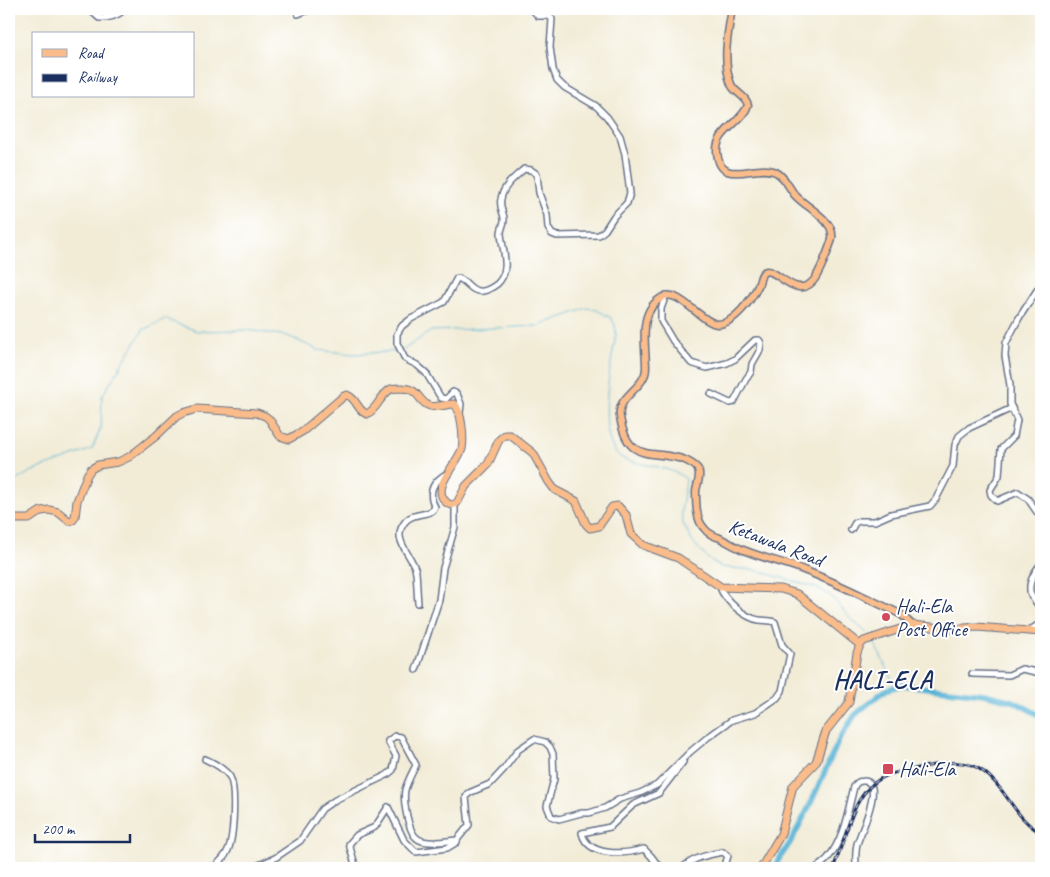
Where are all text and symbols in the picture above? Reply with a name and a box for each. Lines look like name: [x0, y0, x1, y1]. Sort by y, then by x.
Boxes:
legend: [32, 32, 195, 98]
text: Road: [78, 44, 105, 63]
text: Railway: [78, 68, 119, 87]
street label: Ketawala Road: [725, 514, 830, 574]
place label: Hali-Ela Post Office: [896, 594, 968, 642]
marker: Hali-Ela Post Office: [880, 611, 892, 623]
district label: HALI-ELA: [833, 664, 934, 696]
place label: Hali-Ela: [899, 757, 957, 782]
marker: Hali-Ela: [881, 762, 895, 776]
scale bar: [35, 812, 130, 844]
text: 200 m: [42, 820, 76, 839]

